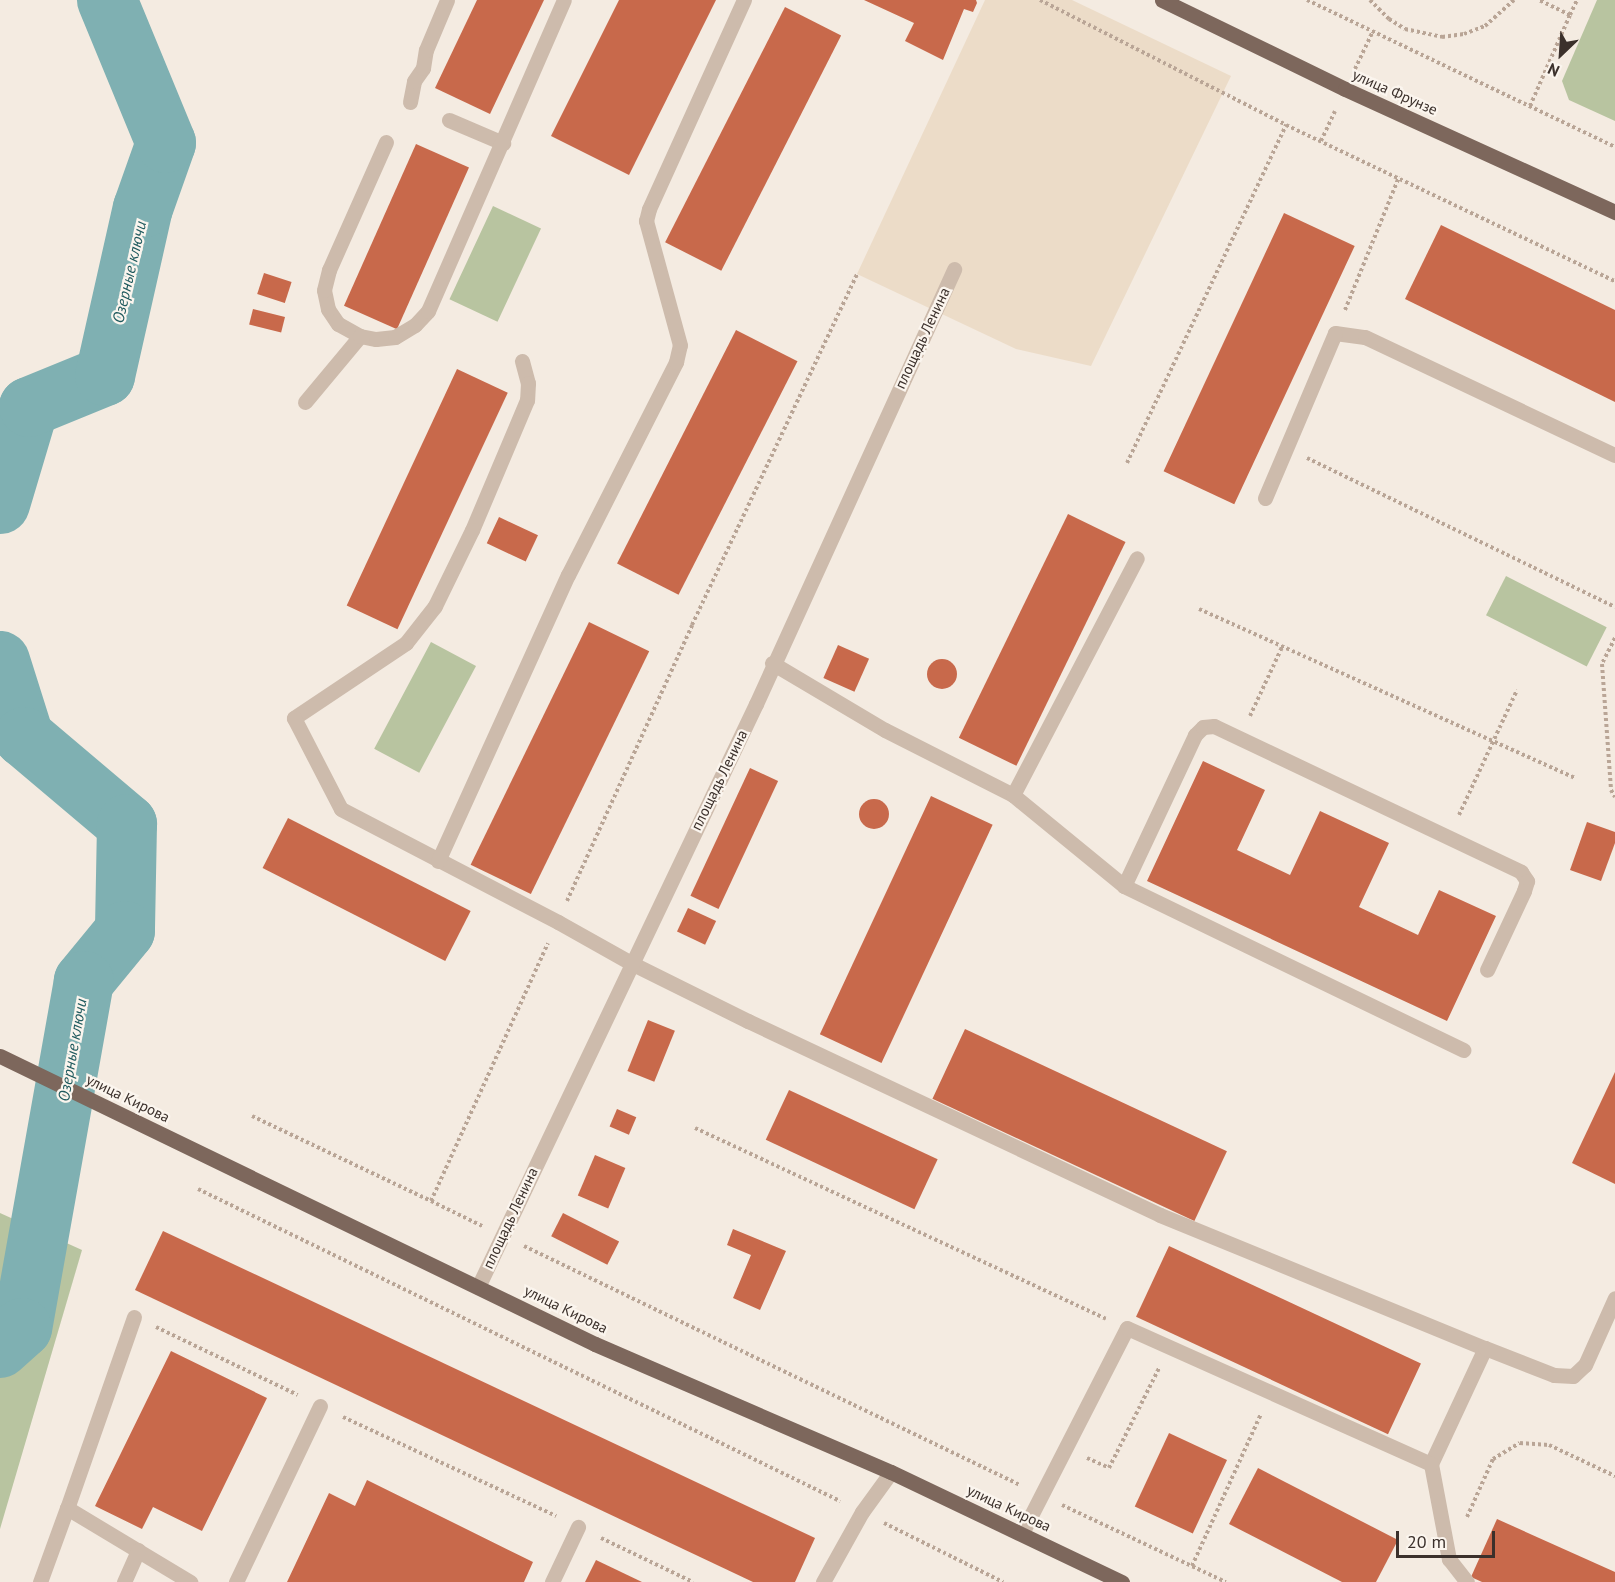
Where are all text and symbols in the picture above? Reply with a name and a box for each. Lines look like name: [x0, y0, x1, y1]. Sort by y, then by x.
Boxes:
north arrow: [1531, 24, 1591, 84]
text: N: [1544, 59, 1562, 82]
street label: улица Фрунзе: [1350, 65, 1440, 119]
water label: Озерные ключи: [108, 219, 150, 325]
street label: площадь Ленина: [891, 284, 953, 392]
street label: площадь Ленина: [687, 727, 751, 833]
water label: Озерные ключи: [53, 997, 91, 1103]
street label: улица Кирова: [83, 1070, 173, 1126]
street label: площадь Ленина: [479, 1164, 541, 1272]
street label: улица Кирова: [521, 1281, 611, 1337]
street label: улица Кирова: [964, 1481, 1054, 1535]
scale bar: [1399, 1519, 1498, 1557]
text: 20 m: [1407, 1530, 1446, 1553]

